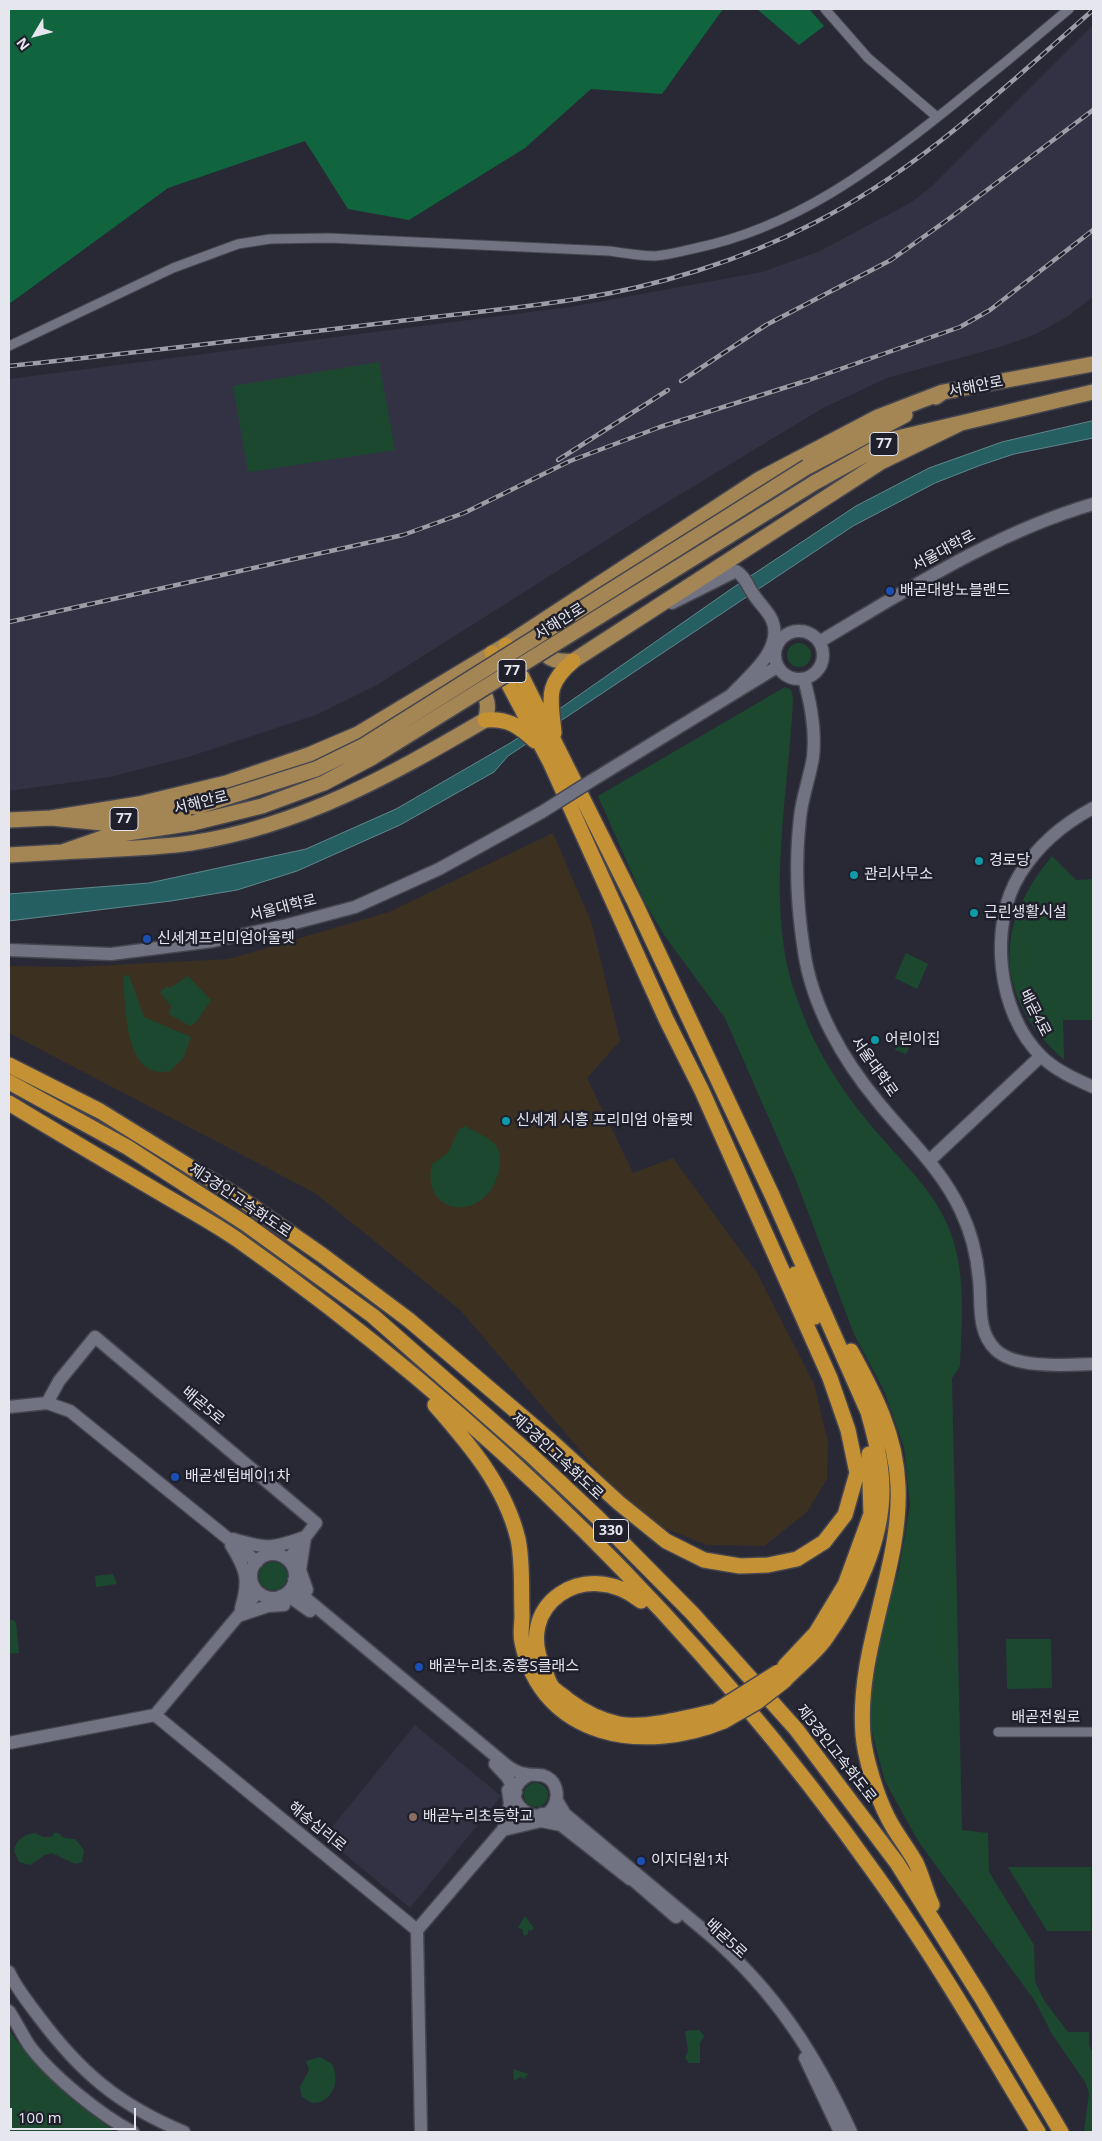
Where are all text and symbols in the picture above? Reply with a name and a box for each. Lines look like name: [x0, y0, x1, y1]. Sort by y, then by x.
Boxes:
north arrow: [10, 10, 60, 60]
text: N: [12, 34, 34, 55]
street label: 서해안로: [947, 373, 1005, 401]
road number: 77: [870, 432, 898, 456]
street label: 서울대학로: [909, 527, 979, 575]
place label: 배곧대방노블랜드: [900, 582, 1010, 600]
marker: 배곧대방노블랜드: [884, 585, 896, 597]
street label: 서해안로: [532, 600, 588, 644]
road number: 77: [498, 659, 526, 682]
street label: 서해안로: [172, 788, 230, 818]
road number: 77: [110, 808, 138, 831]
place label: 경로당: [989, 852, 1030, 870]
marker: 경로당: [973, 855, 985, 867]
place label: 관리사무소: [864, 866, 933, 884]
marker: 관리사무소: [848, 869, 860, 881]
street label: 서울대학로: [247, 891, 319, 925]
place label: 근린생활시설: [984, 904, 1067, 922]
marker: 근린생활시설: [968, 907, 980, 919]
place label: 신세계프리미엄아울렛: [157, 930, 295, 948]
marker: 신세계프리미엄아울렛: [141, 933, 153, 945]
street label: 배곧4로: [1016, 987, 1054, 1039]
place label: 어린이집: [885, 1031, 940, 1049]
street label: 서울대학로: [847, 1034, 901, 1100]
marker: 어린이집: [869, 1034, 881, 1046]
place label: 신세계 시흥 프리미엄 아울렛: [516, 1112, 693, 1130]
marker: 신세계 시흥 프리미엄 아울렛: [500, 1115, 512, 1127]
street label: 제3경인고속화도로: [186, 1160, 294, 1242]
street label: 배곧5로: [178, 1383, 228, 1429]
street label: 제3경인고속화도로: [507, 1410, 607, 1504]
place label: 배곧센텀베이1차: [185, 1468, 290, 1486]
marker: 배곧센텀베이1차: [169, 1471, 181, 1483]
road number: 330: [594, 1520, 628, 1542]
place label: 배곧누리초.중흥S클래스: [429, 1658, 579, 1676]
marker: 배곧누리초.중흥S클래스: [413, 1661, 425, 1673]
street label: 제3경인고속화도로: [792, 1702, 880, 1806]
street label: 배곧전원로: [1012, 1709, 1080, 1727]
street label: 해송십리로: [285, 1798, 349, 1856]
place label: 배곧누리초등학교: [423, 1808, 533, 1826]
marker: 배곧누리초등학교: [407, 1811, 419, 1823]
place label: 이지더원1차: [651, 1852, 729, 1870]
marker: 이지더원1차: [635, 1855, 647, 1867]
street label: 배곧5로: [702, 1915, 750, 1963]
scale bar: [12, 2098, 139, 2130]
text: 100 m: [18, 2107, 62, 2127]

